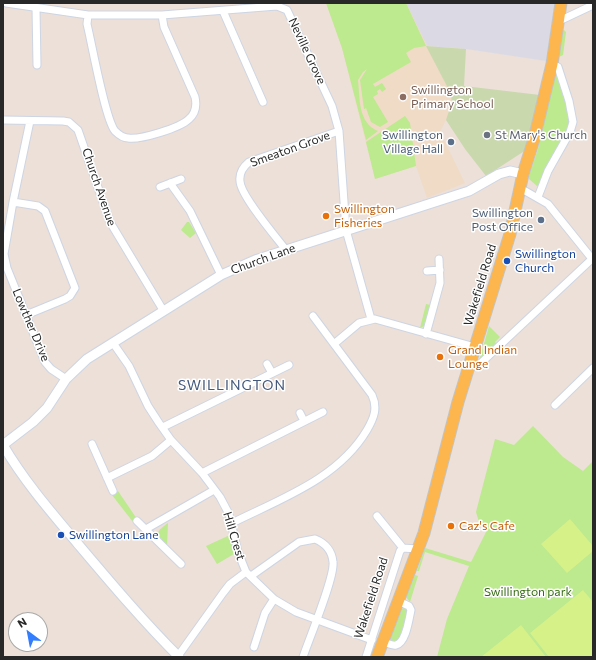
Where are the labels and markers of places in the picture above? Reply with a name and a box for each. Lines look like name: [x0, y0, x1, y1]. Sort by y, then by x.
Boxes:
place label: Swillington Primary School: [411, 83, 494, 111]
marker: Swillington Primary School: [398, 92, 408, 102]
place label: Swillington Village Hall: [382, 128, 443, 156]
place label: St Mary's Church: [495, 128, 587, 142]
marker: St Mary's Church: [482, 130, 492, 140]
marker: Swillington Village Hall: [446, 137, 456, 147]
place label: Swillington Fisheries: [334, 202, 395, 230]
place label: Swillington Post Office: [472, 206, 533, 234]
marker: Swillington Fisheries: [321, 211, 331, 221]
marker: Swillington Post Office: [536, 215, 546, 225]
place label: Swillington Church: [515, 247, 576, 275]
marker: Swillington Church: [502, 256, 512, 266]
place label: Grand Indian Lounge: [448, 343, 517, 371]
marker: Grand Indian Lounge: [435, 352, 445, 362]
place label: Caz's Cafe: [459, 519, 515, 533]
marker: Caz's Cafe: [446, 521, 456, 531]
place label: Swillington Lane: [69, 528, 159, 542]
marker: Swillington Lane: [56, 530, 66, 540]

